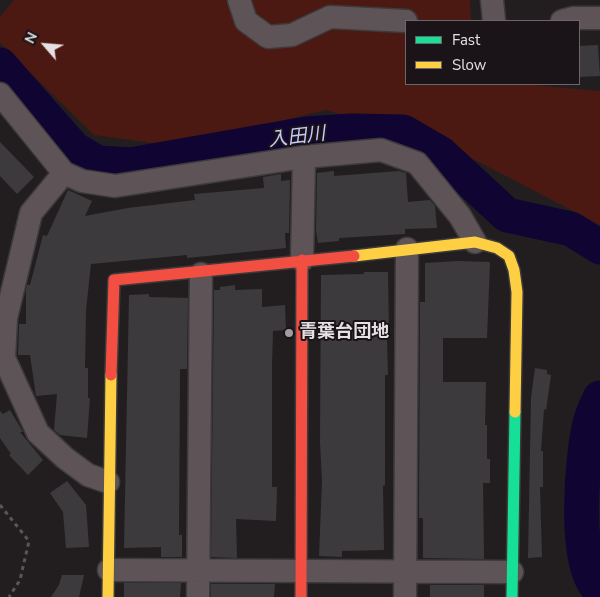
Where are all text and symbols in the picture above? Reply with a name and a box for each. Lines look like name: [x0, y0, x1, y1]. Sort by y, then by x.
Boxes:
north arrow: [20, 20, 70, 70]
legend: [405, 20, 580, 85]
text: N: [20, 29, 42, 47]
text: Fast: [452, 30, 480, 50]
text: Slow: [452, 55, 486, 75]
water label: 入田川: [267, 123, 327, 153]
place label: 青葉台団地: [299, 322, 389, 344]
marker: 青葉台団地: [283, 327, 295, 339]

